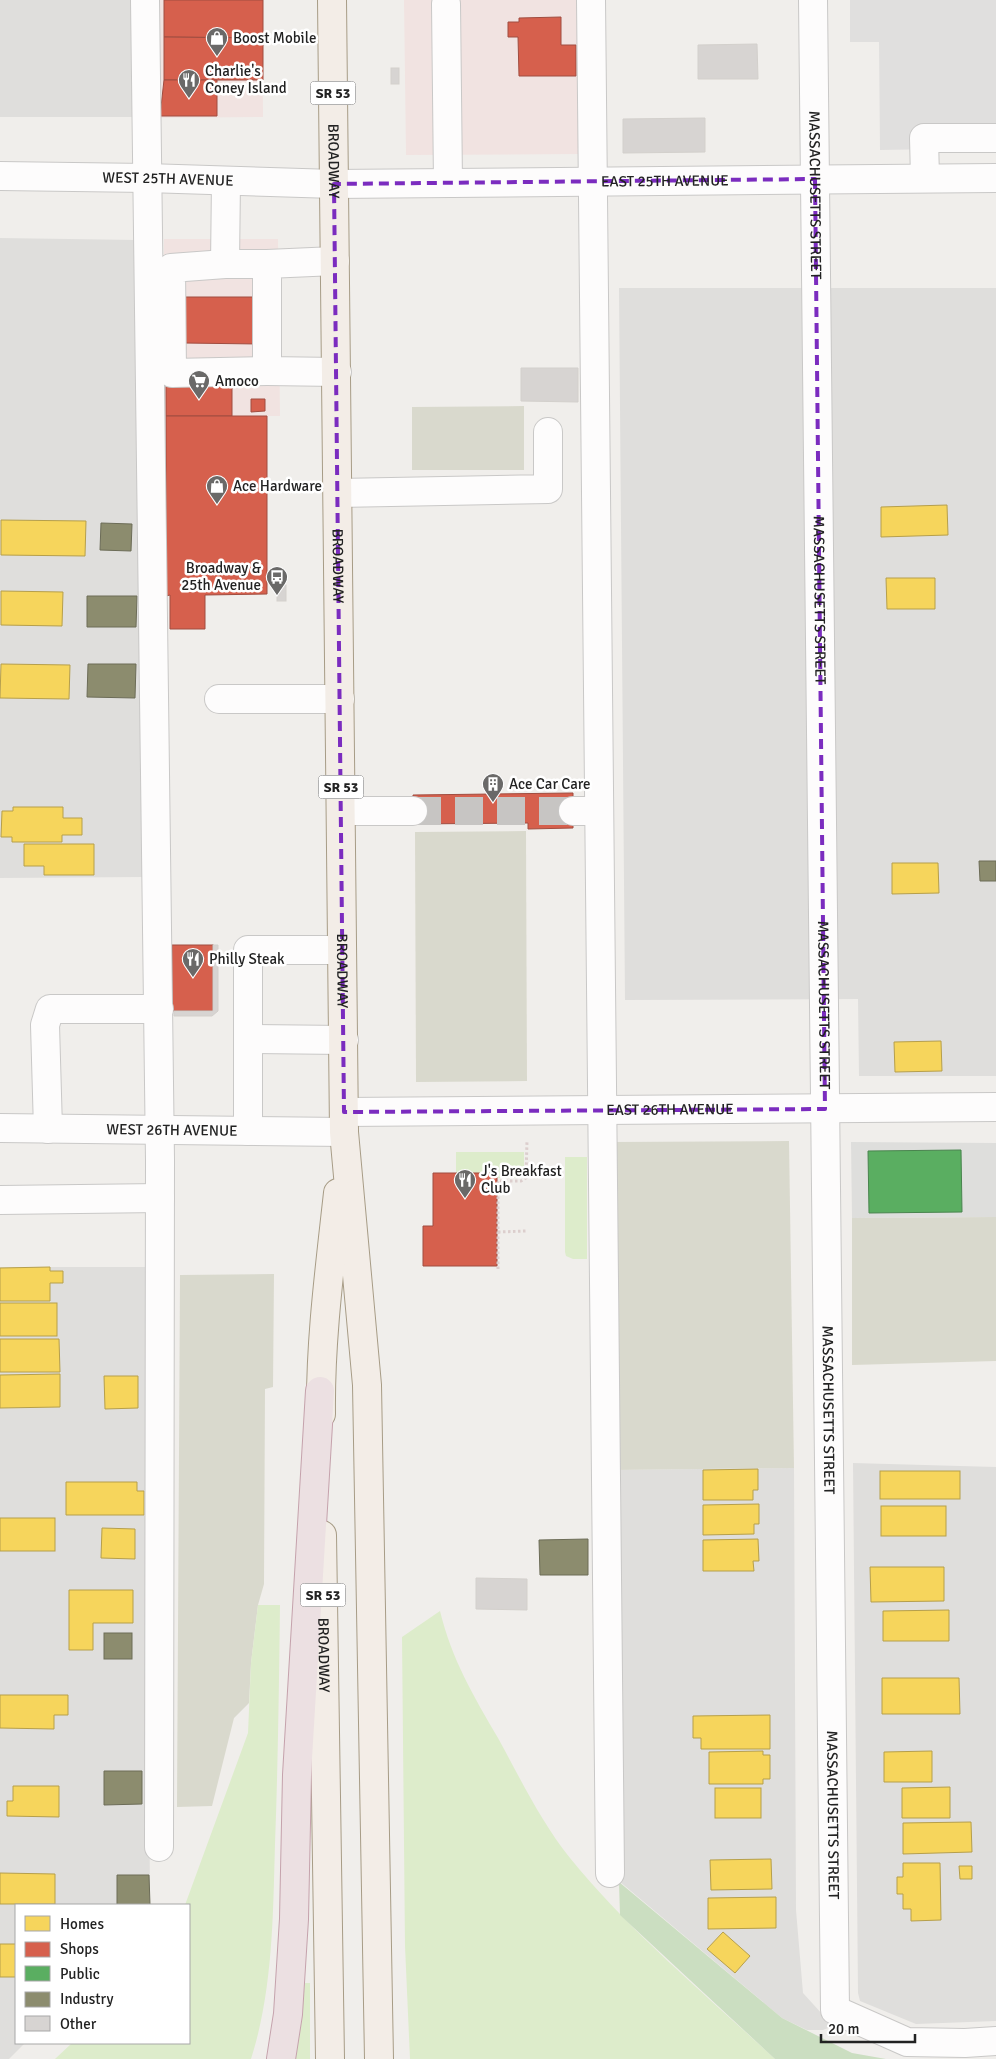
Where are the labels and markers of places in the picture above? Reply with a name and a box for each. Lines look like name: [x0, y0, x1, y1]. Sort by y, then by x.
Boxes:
shop icon: Boost Mobile: [205, 26, 229, 57]
place label: Boost Mobile: [233, 29, 316, 47]
place label: Charlie's Coney Island: [205, 62, 287, 97]
restaurant icon: Charlie's Coney Island: [177, 68, 201, 99]
supermarket icon: Amoco: [187, 369, 211, 400]
place label: Amoco: [215, 372, 259, 390]
shop icon: Ace Hardware: [205, 474, 229, 505]
place label: Ace Hardware: [233, 477, 322, 495]
place label: Broadway & 25th Avenue: [181, 559, 262, 594]
bus stop icon: Broadway & 25th Avenue: [265, 565, 289, 596]
building icon: Ace Car Care: [481, 772, 505, 803]
place label: Ace Car Care: [509, 775, 591, 793]
restaurant icon: Philly Steak: [181, 947, 205, 978]
place label: Philly Steak: [209, 950, 285, 968]
place label: J's Breakfast Club: [481, 1162, 562, 1197]
restaurant icon: J's Breakfast Club: [453, 1168, 477, 1199]

